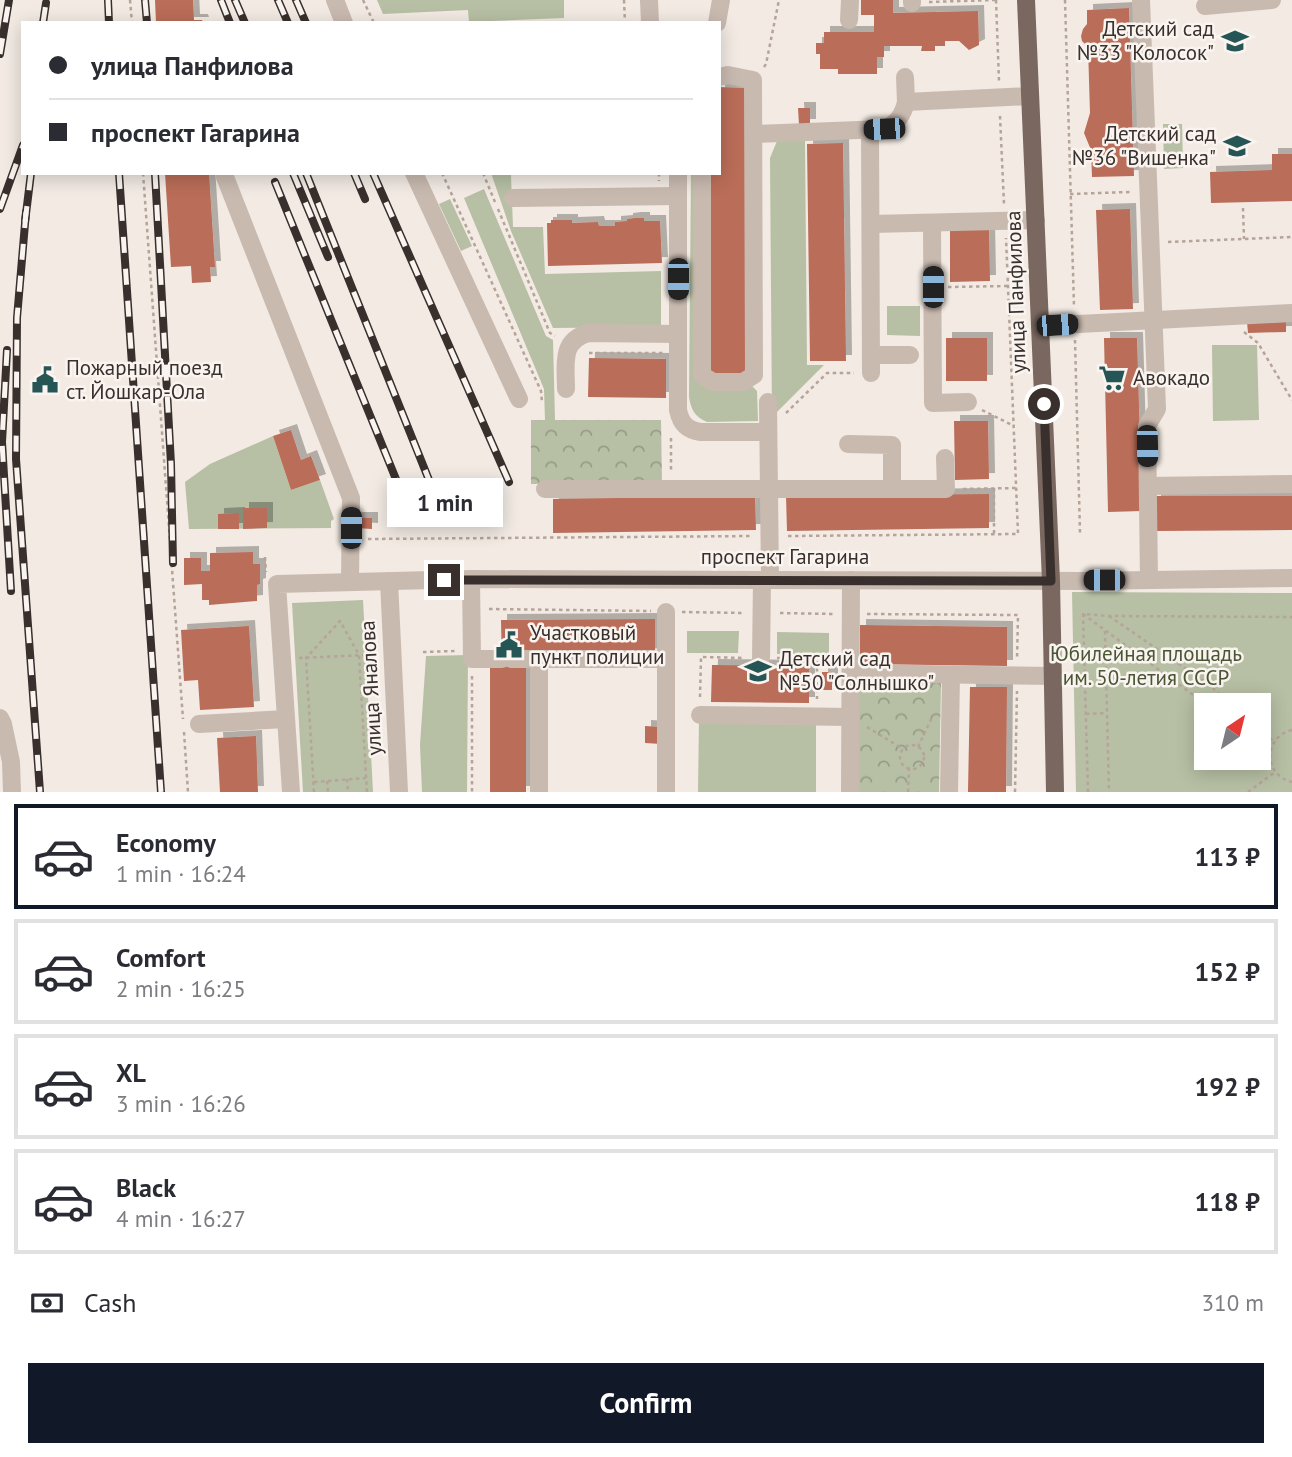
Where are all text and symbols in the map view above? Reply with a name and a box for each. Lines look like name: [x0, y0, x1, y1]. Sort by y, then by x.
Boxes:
place label: Детский сад №33 "Колосок": [1077, 15, 1214, 66]
school or university icon: Детский сад №33 "Колосок": [1220, 26, 1250, 56]
text: улица Панфилова: [91, 49, 294, 82]
text: проспект Гагарина: [91, 116, 300, 149]
car: [863, 118, 906, 140]
place label: Детский сад №36 "Вишенка": [1072, 120, 1216, 171]
school or university icon: Детский сад №36 "Вишенка": [1222, 131, 1252, 161]
street label: улица Панфилова: [999, 210, 1032, 374]
car: [668, 258, 689, 300]
car: [923, 266, 944, 308]
car: [1036, 313, 1079, 337]
place label: Пожарный поезд ст. Йошкар-Ола: [66, 354, 223, 405]
supermarket icon: Авокадо: [1097, 363, 1127, 393]
place label: Авокадо: [1133, 364, 1210, 391]
public building icon: Пожарный поезд ст. Йошкар-Ола: [30, 365, 60, 395]
route start: [1028, 388, 1060, 420]
car: [1137, 425, 1158, 467]
callout: 1 min: [386, 478, 502, 528]
text: 1 min: [417, 488, 473, 517]
car: [341, 507, 362, 549]
street label: проспект Гагарина: [701, 543, 869, 570]
route end: [428, 564, 460, 596]
car: [1084, 570, 1126, 591]
place label: Участковый пункт полиции: [530, 619, 665, 670]
street label: улица Яналова: [353, 620, 388, 756]
public building icon: Участковый пункт полиции: [494, 630, 524, 660]
park label: Юбилейная площадь им. 50-летия СССР: [1050, 640, 1242, 691]
place label: Детский сад №50 "Солнышко": [779, 645, 934, 696]
school or university icon: Детский сад №50 "Солнышко": [743, 656, 773, 686]
north arrow: [1194, 693, 1270, 770]
map controls: [1194, 693, 1271, 770]
icon: car: [32, 825, 95, 888]
text: Economy: [116, 826, 216, 859]
text: 113 ₽: [1194, 840, 1260, 873]
text: 1 min · 16:24: [116, 859, 246, 888]
icon: car: [32, 940, 95, 1003]
text: Comfort: [116, 941, 206, 974]
text: 152 ₽: [1194, 955, 1260, 988]
text: 2 min · 16:25: [116, 974, 246, 1003]
icon: car: [32, 1055, 95, 1118]
text: XL: [116, 1056, 146, 1089]
text: 192 ₽: [1194, 1070, 1260, 1103]
text: 3 min · 16:26: [116, 1089, 246, 1118]
icon: car: [32, 1170, 95, 1233]
text: Black: [116, 1171, 176, 1204]
text: 118 ₽: [1194, 1185, 1260, 1218]
text: 4 min · 16:27: [116, 1204, 246, 1233]
icon: cash: [28, 1284, 66, 1322]
text: Cash: [84, 1286, 136, 1319]
text: 310 m: [1202, 1288, 1264, 1317]
button: Confirm: [28, 1363, 1264, 1443]

